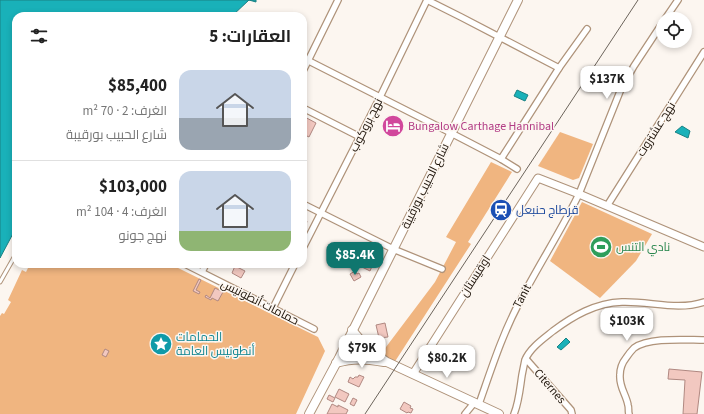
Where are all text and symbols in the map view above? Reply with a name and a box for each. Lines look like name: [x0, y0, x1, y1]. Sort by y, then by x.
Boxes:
map controls: [656, 12, 692, 48]
button: locate: [656, 12, 692, 48]
icon: filters: [28, 25, 50, 47]
text: العقارات: 5: [209, 25, 291, 49]
pin: $137K: [579, 66, 635, 100]
text: $137K: [589, 70, 625, 88]
text: $85,400: [108, 74, 167, 98]
icon: home: [211, 86, 259, 134]
street label: نهج بروكوب: [346, 95, 387, 155]
street label: نهج عشتروت: [633, 99, 680, 160]
text: الغرف: 2 · 70 m²: [82, 102, 167, 120]
hotel icon: Bungalow Carthage Hannibal: [380, 113, 406, 139]
place label: Bungalow Carthage Hannibal: [408, 118, 554, 135]
text: شارع الحبيب بورقيبة: [66, 126, 167, 144]
street label: شارع الحبيب بورقيبة: [397, 141, 454, 232]
text: $103,000: [99, 175, 167, 199]
icon: home: [211, 187, 259, 235]
station icon: قرطاج حنبعل: [488, 197, 514, 223]
place label: قرطاج حنبعل: [516, 202, 578, 219]
text: الغرف: 4 · 104 m²: [76, 203, 167, 221]
text: نهج جونو: [118, 227, 167, 245]
sports icon: نادي التنس: [588, 234, 614, 260]
place label: نادي التنس: [616, 239, 670, 257]
pin: $85.4K: [322, 242, 388, 276]
text: $85.4K: [335, 246, 375, 264]
street label: اوقيستان: [456, 252, 495, 300]
street label: حمامات أنطونيس: [218, 275, 302, 329]
street label: Tanit: [509, 281, 536, 311]
pin: $103K: [599, 308, 655, 342]
text: $103K: [609, 312, 645, 330]
place label: الحمامات أنطونيس العامة: [176, 329, 255, 360]
place icon: الحمامات أنطونيس العامة: [148, 331, 174, 357]
pin: $79K: [338, 335, 386, 369]
text: $79K: [348, 339, 376, 357]
pin: $80.2K: [414, 345, 480, 379]
text: $80.2K: [427, 349, 467, 367]
street label: Citernes: [530, 365, 570, 408]

